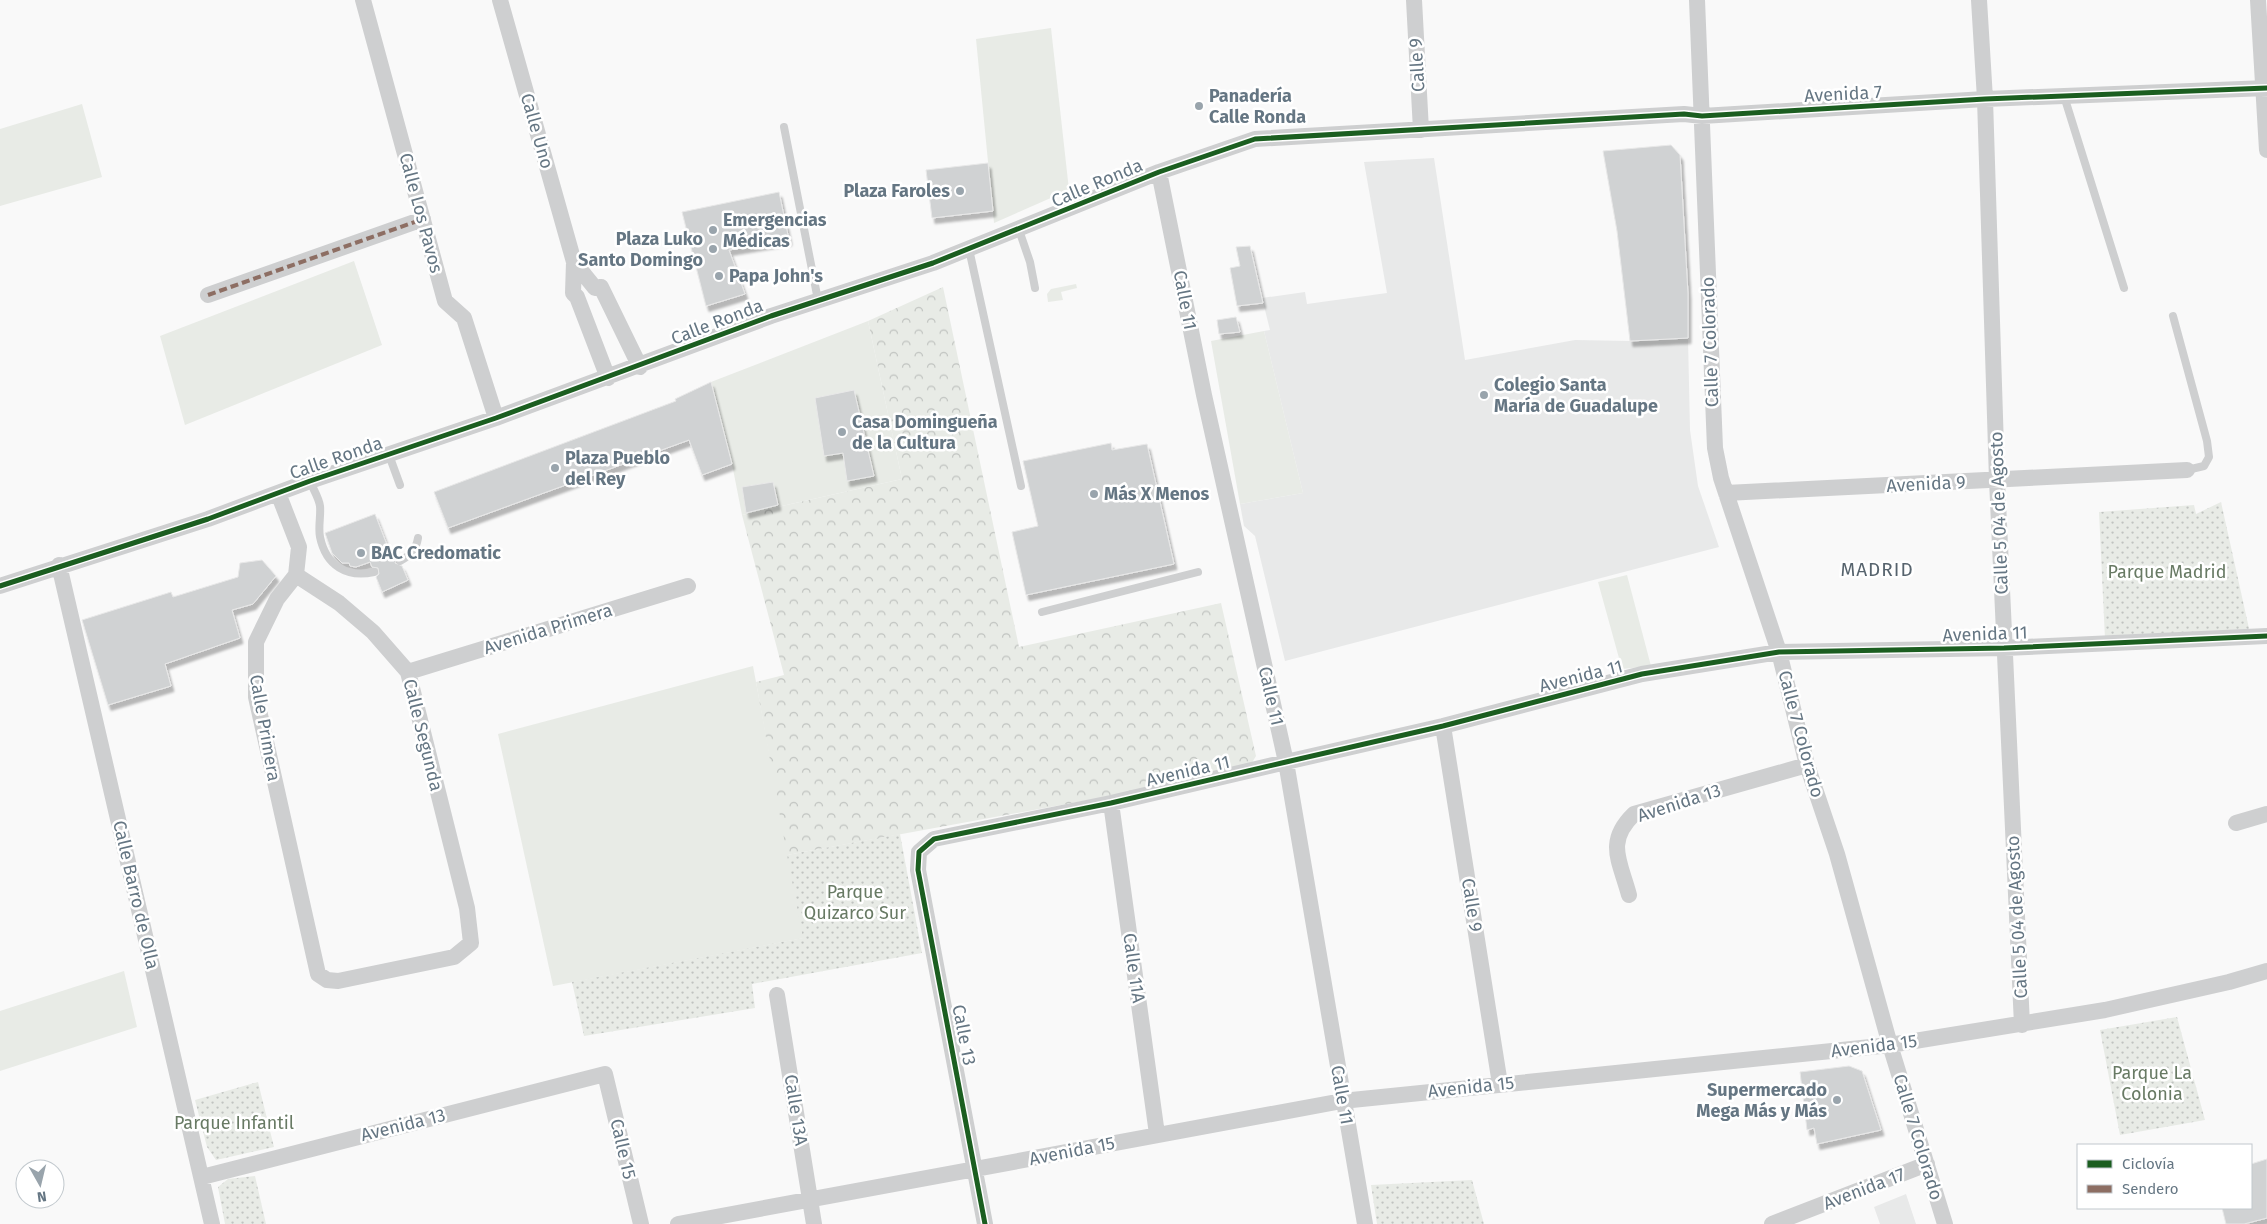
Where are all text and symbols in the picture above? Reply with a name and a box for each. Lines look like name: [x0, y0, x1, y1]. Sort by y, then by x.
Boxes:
street label: Calle 9: [1405, 37, 1429, 93]
street label: Avenida 7: [1804, 81, 1882, 107]
place label: Panadería Calle Ronda: [1209, 85, 1306, 128]
street label: Calle Uno: [516, 91, 558, 171]
marker: Panadería Calle Ronda: [1193, 100, 1205, 112]
street label: Calle Los Pavos: [394, 151, 448, 275]
street label: Calle Ronda: [1048, 154, 1146, 212]
place label: Plaza Faroles: [844, 180, 950, 202]
marker: Plaza Faroles: [954, 185, 966, 197]
place label: Emergencias Médicas: [723, 209, 827, 252]
marker: Emergencias Médicas: [707, 224, 719, 236]
place label: Plaza Luko Santo Domingo: [578, 228, 703, 271]
marker: Plaza Luko Santo Domingo: [707, 243, 719, 255]
place label: Papa John's: [729, 265, 823, 287]
street label: Calle 11: [1168, 269, 1202, 331]
marker: Papa John's: [713, 270, 725, 282]
street label: Calle 7 Colorado: [1697, 276, 1723, 408]
street label: Calle Ronda: [668, 294, 766, 350]
place label: Colegio Santa María de Guadalupe: [1494, 374, 1658, 417]
marker: Colegio Santa María de Guadalupe: [1478, 389, 1490, 401]
place label: Casa Domingueña de la Cultura: [852, 411, 998, 454]
marker: Casa Domingueña de la Cultura: [836, 426, 848, 438]
street label: Calle 5 04 de Agosto: [1985, 431, 2013, 595]
street label: Calle Ronda: [287, 432, 385, 484]
place label: Plaza Pueblo del Rey: [565, 447, 670, 490]
marker: Plaza Pueblo del Rey: [549, 462, 561, 474]
street label: Avenida 9: [1886, 471, 1966, 497]
place label: Más X Menos: [1104, 483, 1209, 505]
marker: Más X Menos: [1088, 488, 1100, 500]
place label: BAC Credomatic: [371, 542, 501, 564]
marker: BAC Credomatic: [355, 547, 367, 559]
district label: MADRID: [1840, 558, 1914, 581]
park label: Parque Madrid: [2108, 561, 2226, 583]
street label: Avenida Primera: [481, 599, 615, 659]
street label: Avenida 11: [1942, 622, 2028, 646]
street label: Avenida 11: [1537, 655, 1625, 697]
street label: Calle 11: [1254, 664, 1288, 728]
street label: Calle 7 Colorado: [1773, 668, 1829, 800]
street label: Calle Primera: [245, 673, 285, 783]
street label: Calle Segunda: [398, 677, 448, 793]
street label: Avenida 11: [1144, 751, 1232, 791]
street label: Avenida 13: [1634, 779, 1724, 827]
street label: Calle Barro de Olla: [108, 818, 164, 972]
street label: Calle 5 04 de Agosto: [2002, 835, 2032, 999]
street label: Calle 9: [1457, 877, 1487, 933]
park label: Parque Quizarco Sur: [804, 881, 906, 924]
street label: Calle 11A: [1118, 932, 1150, 1005]
street label: Calle 13: [947, 1003, 981, 1067]
street label: Avenida 15: [1830, 1030, 1918, 1062]
park label: Parque La Colonia: [2112, 1062, 2192, 1105]
street label: Calle 11: [1326, 1064, 1358, 1126]
street label: Calle 7 Colorado: [1888, 1071, 1948, 1203]
street label: Avenida 15: [1427, 1072, 1515, 1102]
street label: Calle 13A: [780, 1073, 813, 1148]
place label: Supermercado Mega Más y Más: [1696, 1079, 1827, 1122]
marker: Supermercado Mega Más y Más: [1831, 1094, 1843, 1106]
street label: Avenida 13: [358, 1104, 448, 1146]
park label: Parque Infantil: [174, 1112, 294, 1134]
street label: Calle 15: [605, 1117, 641, 1181]
street label: Avenida 15: [1027, 1132, 1117, 1170]
legend: [2077, 1144, 2252, 1209]
text: Ciclovía: [2122, 1155, 2175, 1173]
north arrow: [15, 1159, 65, 1209]
street label: Avenida 17: [1820, 1163, 1908, 1215]
text: Sendero: [2122, 1180, 2178, 1198]
text: N: [36, 1187, 48, 1205]

